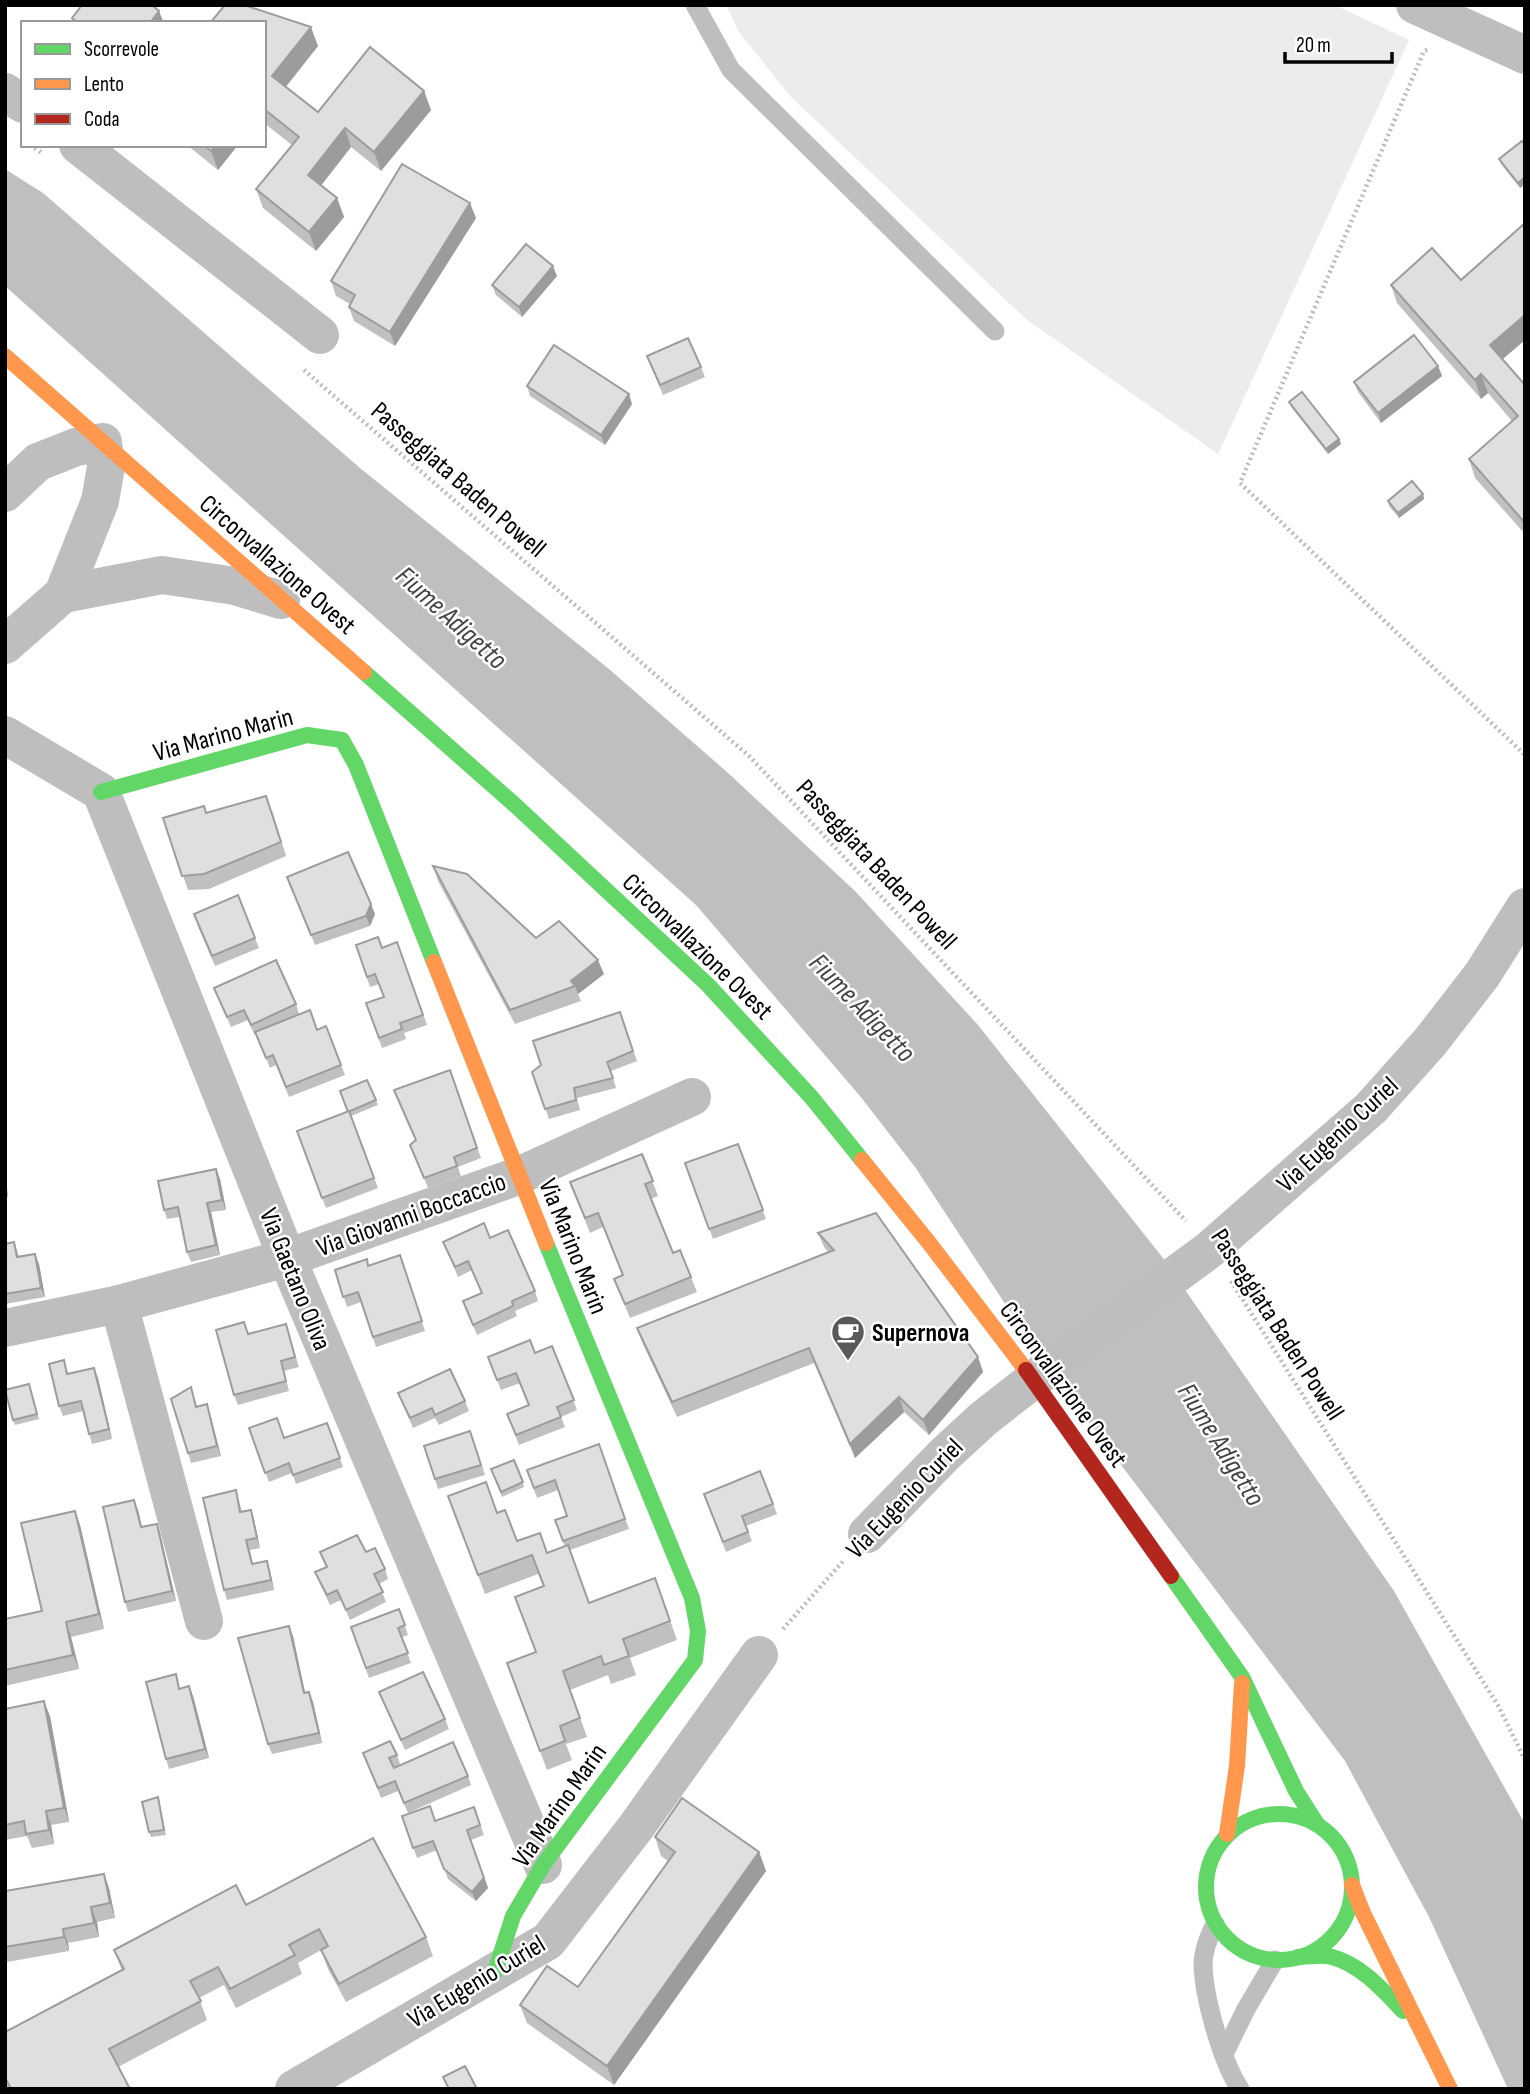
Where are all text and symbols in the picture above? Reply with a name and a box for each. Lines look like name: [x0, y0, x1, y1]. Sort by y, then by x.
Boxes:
legend: [21, 21, 266, 147]
scale bar: [1285, 21, 1392, 65]
text: 20 m: [1296, 33, 1331, 58]
text: Scorrevole: [84, 37, 159, 62]
text: Lento: [84, 72, 124, 97]
text: Coda: [84, 107, 120, 132]
street label: Passeggiata Baden Powell: [364, 396, 552, 564]
street label: Circonvallazione Ovest: [192, 489, 362, 642]
water label: Fiume Adigetto: [389, 560, 514, 677]
street label: Via Marino Marin: [150, 702, 297, 769]
street label: Passeggiata Baden Powell: [789, 773, 963, 957]
street label: Circonvallazione Ovest: [615, 867, 779, 1027]
water label: Fiume Adigetto: [802, 947, 922, 1070]
street label: Via Eugenio Curiel: [1271, 1071, 1405, 1199]
street label: Via Giovanni Boccaccio: [313, 1167, 510, 1264]
street label: Via Marino Marin: [531, 1174, 614, 1319]
street label: Via Gaetano Oliva: [252, 1204, 337, 1355]
street label: Passeggiata Baden Powell: [1203, 1223, 1350, 1426]
street label: Circonvallazione Ovest: [992, 1296, 1133, 1474]
cafe icon: Supernova: [829, 1313, 867, 1362]
place label: Supernova: [872, 1318, 969, 1349]
water label: Fiume Adigetto: [1170, 1377, 1272, 1513]
street label: Via Eugenio Curiel: [840, 1433, 970, 1566]
street label: Via Marino Marin: [506, 1738, 614, 1873]
street label: Via Eugenio Curiel: [402, 1929, 551, 2035]

